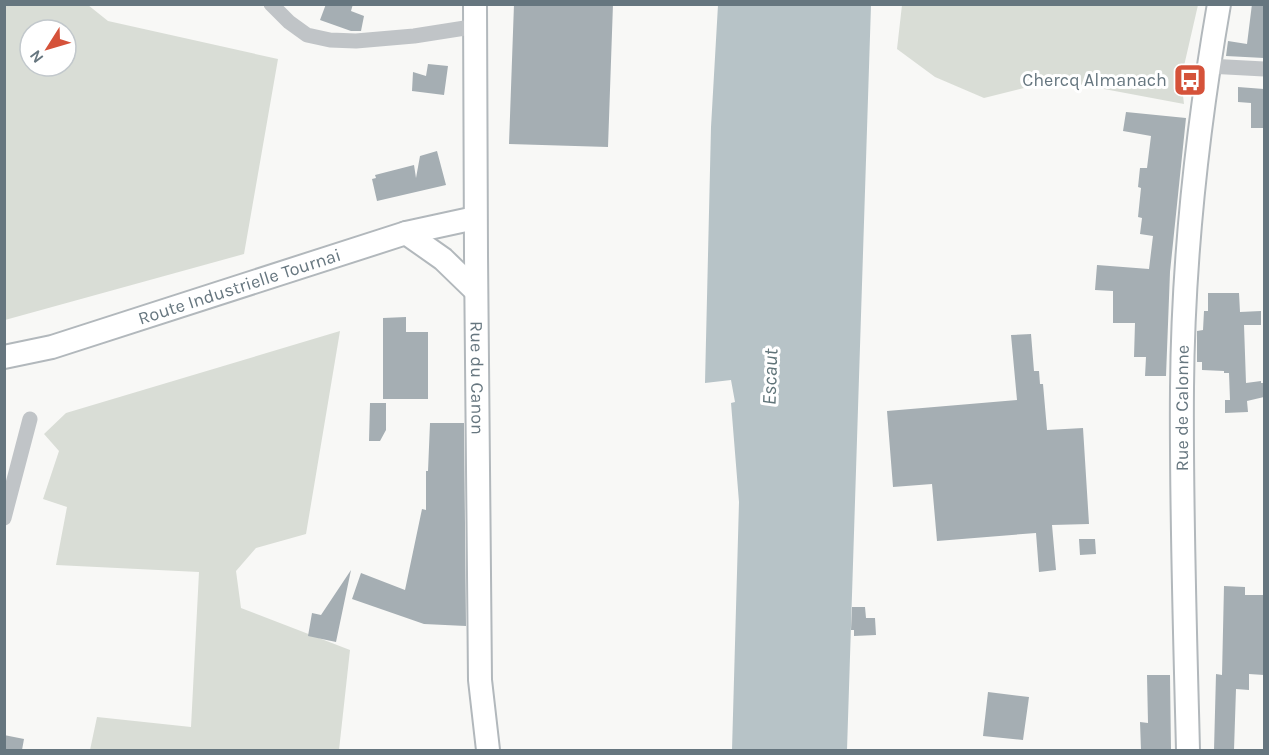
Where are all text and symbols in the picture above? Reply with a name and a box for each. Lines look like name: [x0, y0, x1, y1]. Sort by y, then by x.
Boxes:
north arrow: [18, 18, 78, 78]
text: N: [25, 46, 47, 67]
bus stop icon: Chercq Almanach: [1172, 62, 1208, 98]
place label: Chercq Almanach: [1022, 69, 1167, 91]
street label: Route Industrielle Tournai: [135, 244, 344, 330]
street label: Rue du Canon: [466, 321, 489, 435]
street label: Rue de Calonne: [1171, 345, 1194, 471]
water label: Escaut: [758, 348, 782, 406]

